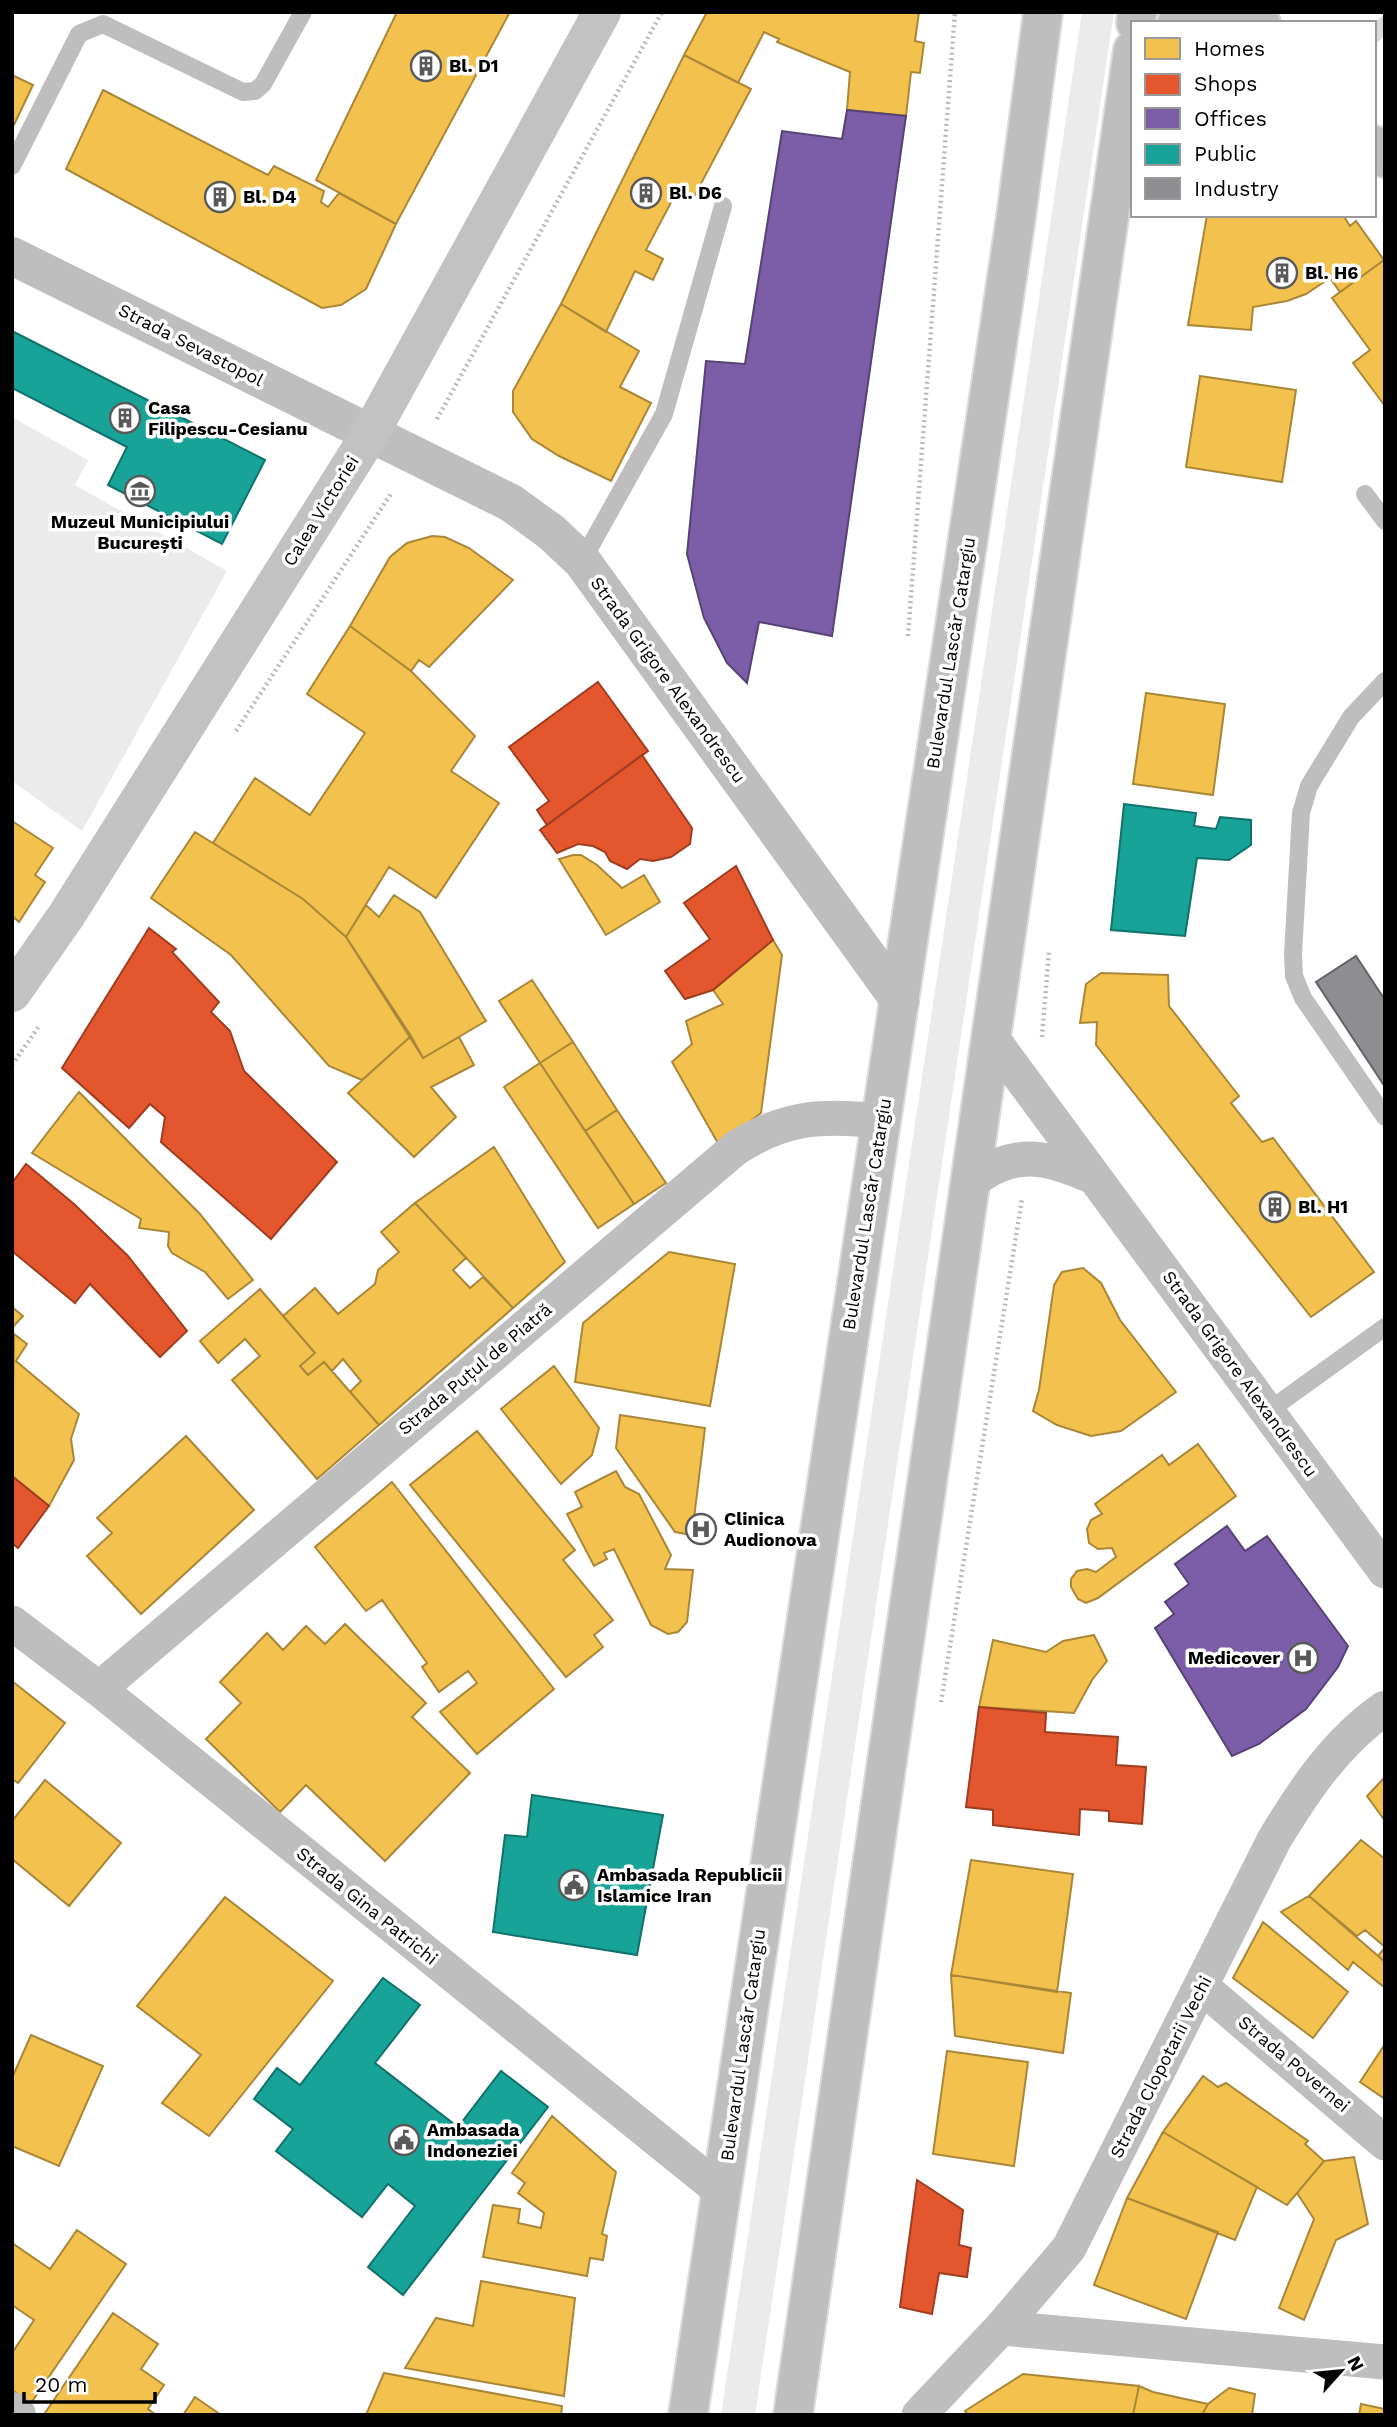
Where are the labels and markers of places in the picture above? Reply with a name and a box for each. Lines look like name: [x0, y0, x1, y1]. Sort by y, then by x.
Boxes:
building icon: Bl. D1: [409, 49, 443, 83]
place label: Bl. D1: [449, 55, 499, 76]
building icon: Bl. D6: [629, 176, 663, 210]
building icon: Bl. D4: [203, 180, 237, 214]
place label: Bl. D6: [669, 182, 722, 203]
place label: Bl. D4: [243, 186, 297, 207]
building icon: Bl. H6: [1265, 256, 1299, 290]
place label: Bl. H6: [1305, 262, 1358, 283]
place label: Casa Filipescu-Cesianu: [148, 397, 308, 439]
building icon: Casa Filipescu-Cesianu: [108, 401, 142, 435]
museum icon: Muzeul Municipiului București: [123, 474, 157, 508]
place label: Muzeul Municipiului București: [51, 511, 229, 553]
building icon: Bl. H1: [1258, 1190, 1292, 1224]
place label: Bl. H1: [1298, 1196, 1348, 1217]
place label: Clinica Audionova: [724, 1508, 817, 1550]
hospital icon: Clinica Audionova: [684, 1512, 718, 1546]
hospital icon: Medicover: [1286, 1641, 1320, 1675]
place label: Medicover: [1188, 1647, 1280, 1668]
place label: Ambasada Republicii Islamice Iran: [597, 1864, 783, 1906]
public building icon: Ambasada Republicii Islamice Iran: [557, 1868, 591, 1902]
place label: Ambasada Indoneziei: [427, 2119, 520, 2161]
public building icon: Ambasada Indoneziei: [387, 2123, 421, 2157]

